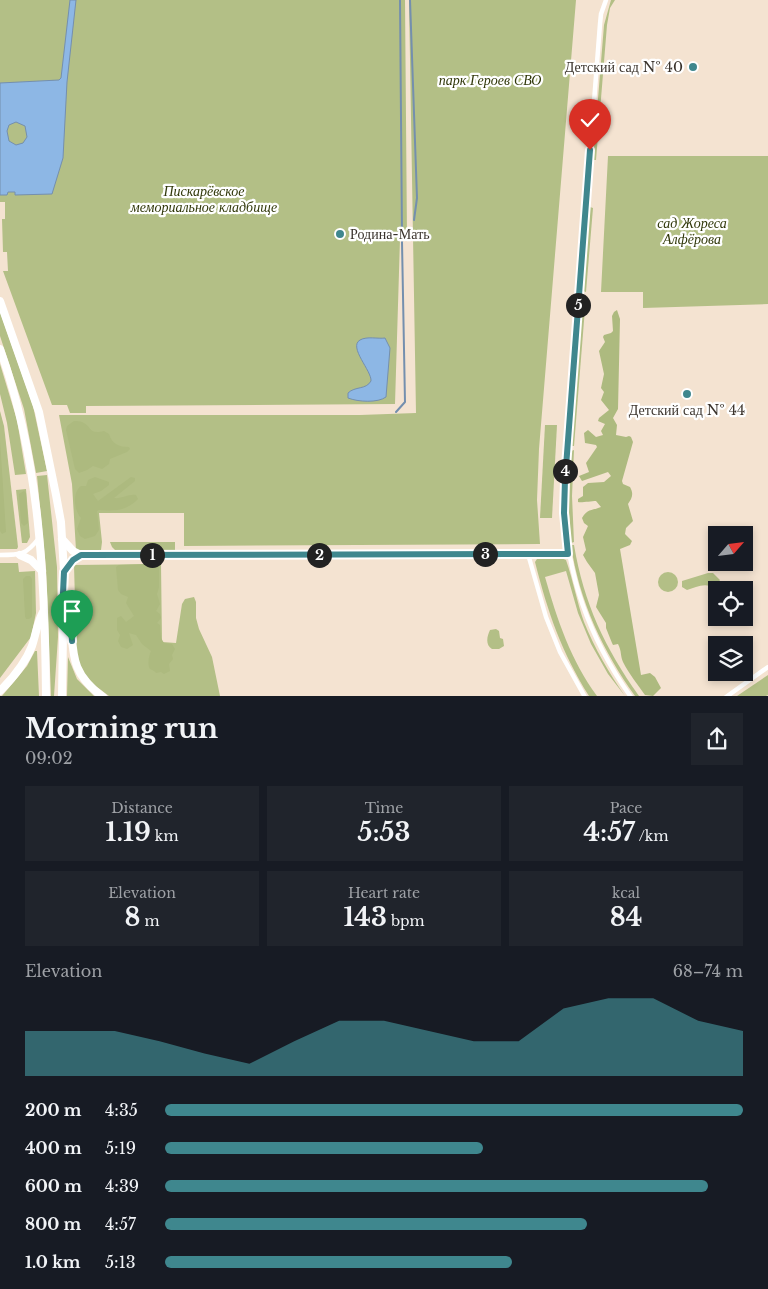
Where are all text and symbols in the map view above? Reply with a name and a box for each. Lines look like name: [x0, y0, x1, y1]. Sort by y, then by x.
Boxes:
place label: Детский сад № 40: [565, 58, 683, 76]
marker: Детский сад № 40: [687, 61, 699, 73]
park label: парк Героев СВО: [439, 71, 541, 89]
pin: [569, 99, 611, 150]
icon: check: [576, 106, 604, 134]
park label: Пискарёвское мемориальное кладбище: [130, 182, 277, 216]
park label: сад Жореса Алфёрова: [657, 214, 727, 248]
place label: Родина-Мать: [350, 225, 430, 243]
marker: Родина-Мать: [334, 228, 346, 240]
pin: 5: [566, 292, 590, 318]
text: 5: [574, 296, 583, 314]
marker: Детский сад № 44: [681, 388, 693, 400]
place label: Детский сад № 44: [629, 401, 745, 419]
pin: 4: [552, 458, 578, 484]
text: 4: [561, 462, 570, 480]
north arrow: [708, 526, 752, 571]
map controls: [708, 526, 753, 681]
pin: 1: [140, 542, 164, 568]
pin: 2: [306, 542, 332, 568]
pin: 3: [472, 542, 498, 566]
text: 3: [481, 545, 490, 563]
text: 1: [149, 546, 156, 564]
text: 2: [315, 546, 324, 564]
button: locate: [708, 581, 753, 626]
pin: [51, 590, 93, 641]
icon: arrive: [58, 597, 86, 625]
button: layers: [708, 636, 753, 681]
text: Morning run: [25, 711, 218, 746]
button: share: [691, 713, 743, 765]
text: 09:02: [25, 748, 73, 768]
text: Distance: [111, 799, 173, 817]
text: Time: [365, 799, 403, 817]
text: Pace: [610, 799, 642, 817]
text: 1.19: [106, 817, 151, 848]
text: 5:53: [358, 817, 410, 848]
text: 4:57: [583, 817, 635, 848]
text: km: [151, 827, 178, 845]
text: /km: [635, 827, 669, 845]
text: Elevation: [108, 884, 176, 902]
text: Heart rate: [348, 884, 420, 902]
text: kcal: [612, 884, 640, 902]
text: 8: [125, 902, 140, 933]
text: 143: [343, 902, 387, 933]
text: 84: [610, 902, 642, 933]
text: m: [140, 912, 159, 930]
text: bpm: [387, 912, 425, 930]
text: Elevation: [25, 961, 102, 981]
text: 68–74 m: [673, 961, 743, 981]
text: 200 m: [25, 1100, 82, 1120]
text: 4:35: [105, 1100, 138, 1120]
text: 400 m: [25, 1138, 82, 1158]
text: 5:19: [105, 1138, 136, 1158]
text: 600 m: [25, 1176, 82, 1196]
text: 4:39: [105, 1176, 139, 1196]
text: 800 m: [25, 1214, 81, 1234]
text: 4:57: [105, 1214, 136, 1234]
text: 1.0 km: [25, 1252, 80, 1272]
text: 5:13: [105, 1252, 136, 1272]

